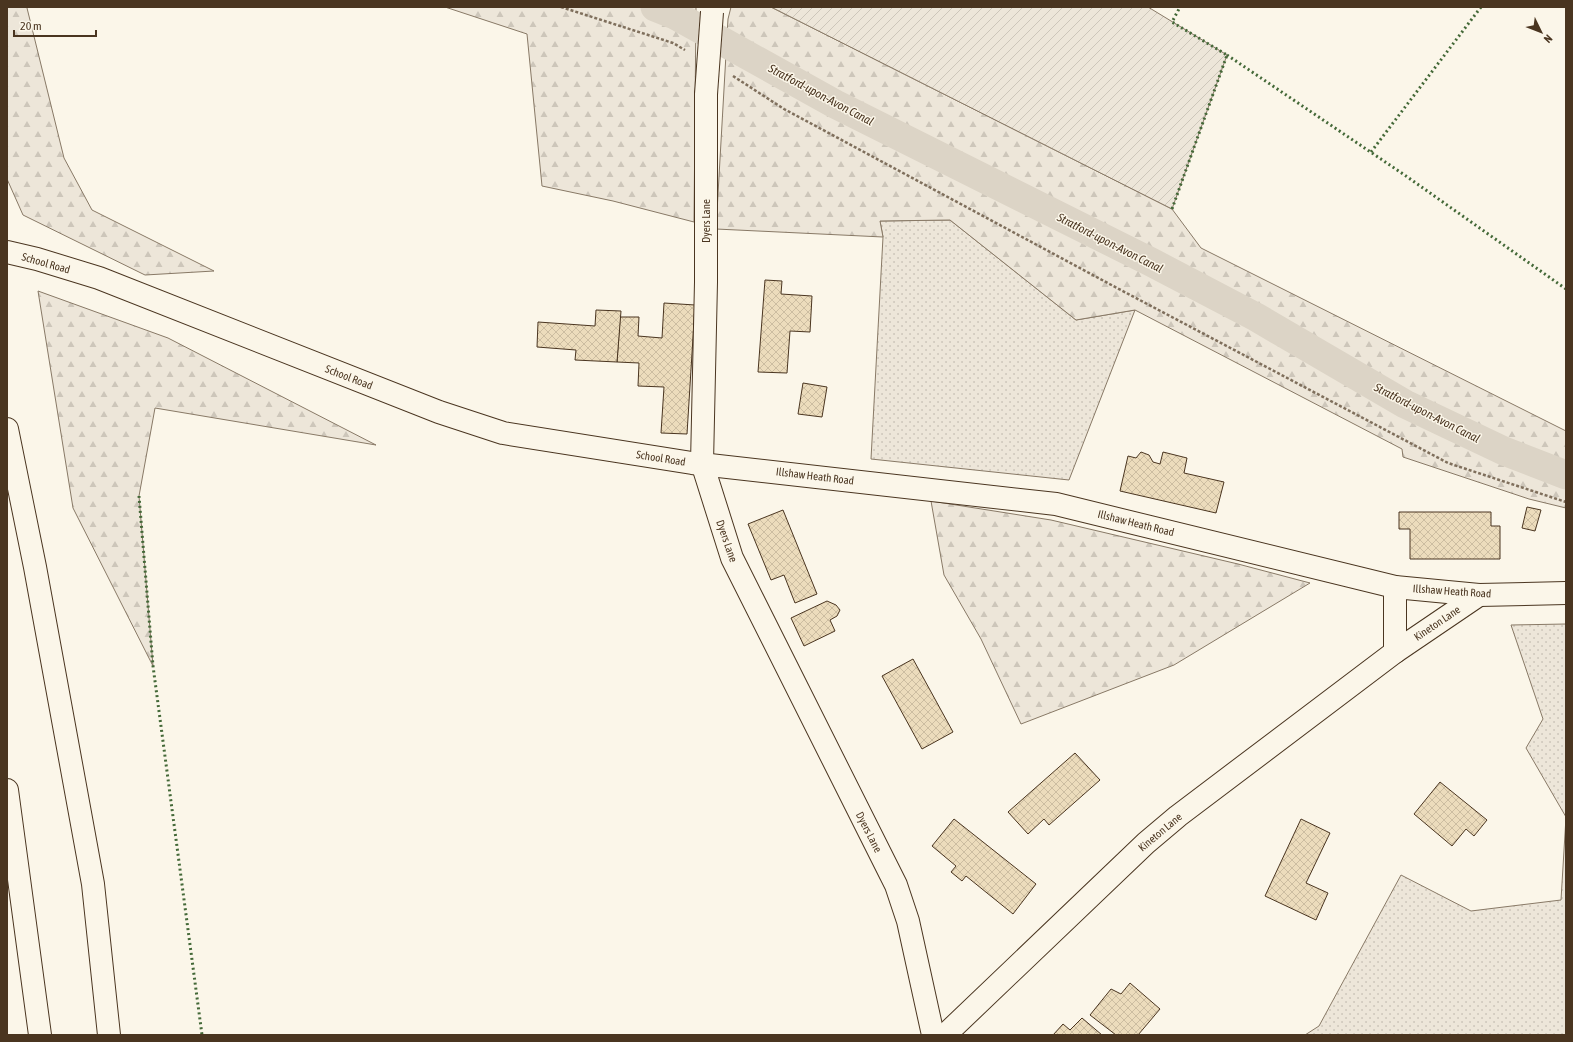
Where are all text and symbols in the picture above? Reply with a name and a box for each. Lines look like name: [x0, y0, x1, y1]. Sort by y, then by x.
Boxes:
scale bar: [14, 12, 96, 38]
north arrow: [1521, 12, 1561, 52]
text: 20 m: [20, 19, 42, 33]
text: N: [1542, 32, 1555, 45]
water label: Stratford-upon-Avon Canal: [765, 61, 876, 129]
street label: Dyers Lane: [700, 199, 712, 243]
water label: Stratford-upon-Avon Canal: [1054, 210, 1165, 276]
street label: School Road: [20, 250, 72, 276]
street label: School Road: [324, 362, 374, 392]
water label: Stratford-upon-Avon Canal: [1371, 380, 1482, 446]
street label: School Road: [635, 448, 687, 468]
street label: Illshaw Heath Road: [775, 465, 855, 487]
street label: Illshaw Heath Road: [1096, 508, 1176, 538]
street label: Dyers Lane: [714, 518, 740, 564]
street label: Illshaw Heath Road: [1412, 582, 1492, 600]
street label: Kineton Lane: [1412, 603, 1462, 643]
street label: Dyers Lane: [854, 810, 884, 854]
street label: Kineton Lane: [1136, 810, 1184, 854]

